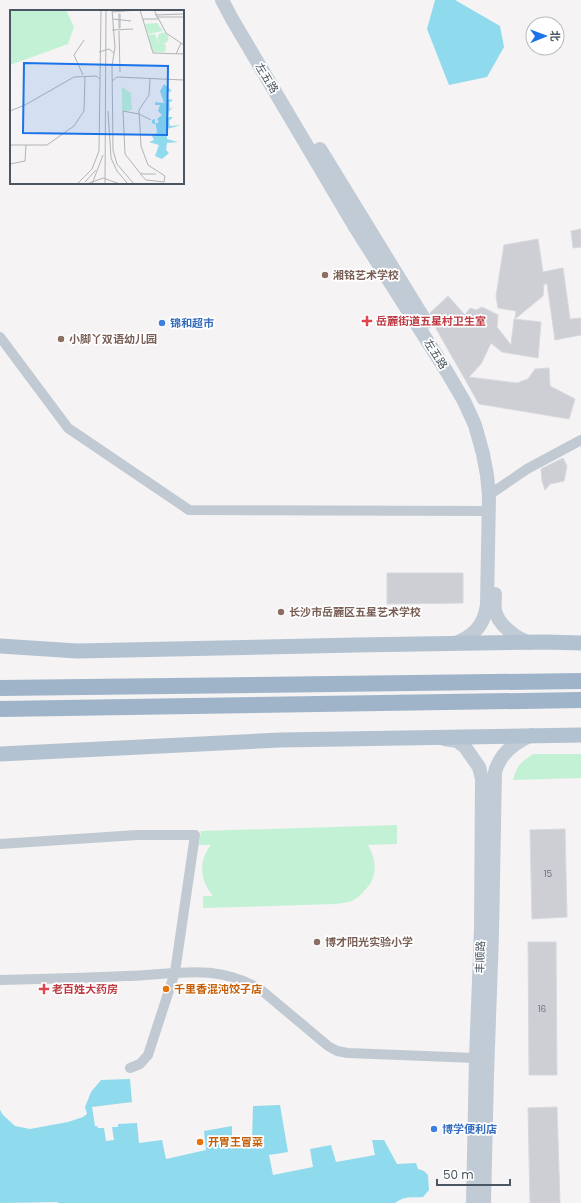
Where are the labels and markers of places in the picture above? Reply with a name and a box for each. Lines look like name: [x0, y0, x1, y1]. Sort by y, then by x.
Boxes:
place label: 湘铭艺术学校: [333, 267, 399, 283]
marker: 湘铭艺术学校: [320, 270, 330, 280]
place label: 岳麓街道五星村卫生室: [376, 313, 486, 329]
place label: 锦和超市: [170, 315, 214, 331]
marker: 岳麓街道五星村卫生室: [361, 315, 373, 327]
marker: 锦和超市: [157, 318, 167, 328]
place label: 小脚丫双语幼儿园: [69, 331, 157, 347]
marker: 小脚丫双语幼儿园: [56, 334, 66, 344]
place label: 长沙市岳麓区五星艺术学校: [289, 604, 421, 620]
marker: 长沙市岳麓区五星艺术学校: [276, 607, 286, 617]
place label: 博才阳光实验小学: [325, 934, 413, 950]
marker: 博才阳光实验小学: [312, 937, 322, 947]
place label: 老百姓大药房: [52, 981, 118, 997]
place label: 千里香混沌饺子店: [174, 981, 262, 997]
marker: 老百姓大药房: [39, 984, 49, 994]
marker: 千里香混沌饺子店: [161, 984, 171, 994]
place label: 博学便利店: [442, 1121, 497, 1137]
marker: 博学便利店: [429, 1124, 439, 1134]
place label: 开胃王冒菜: [208, 1134, 263, 1150]
marker: 开胃王冒菜: [195, 1137, 205, 1147]

